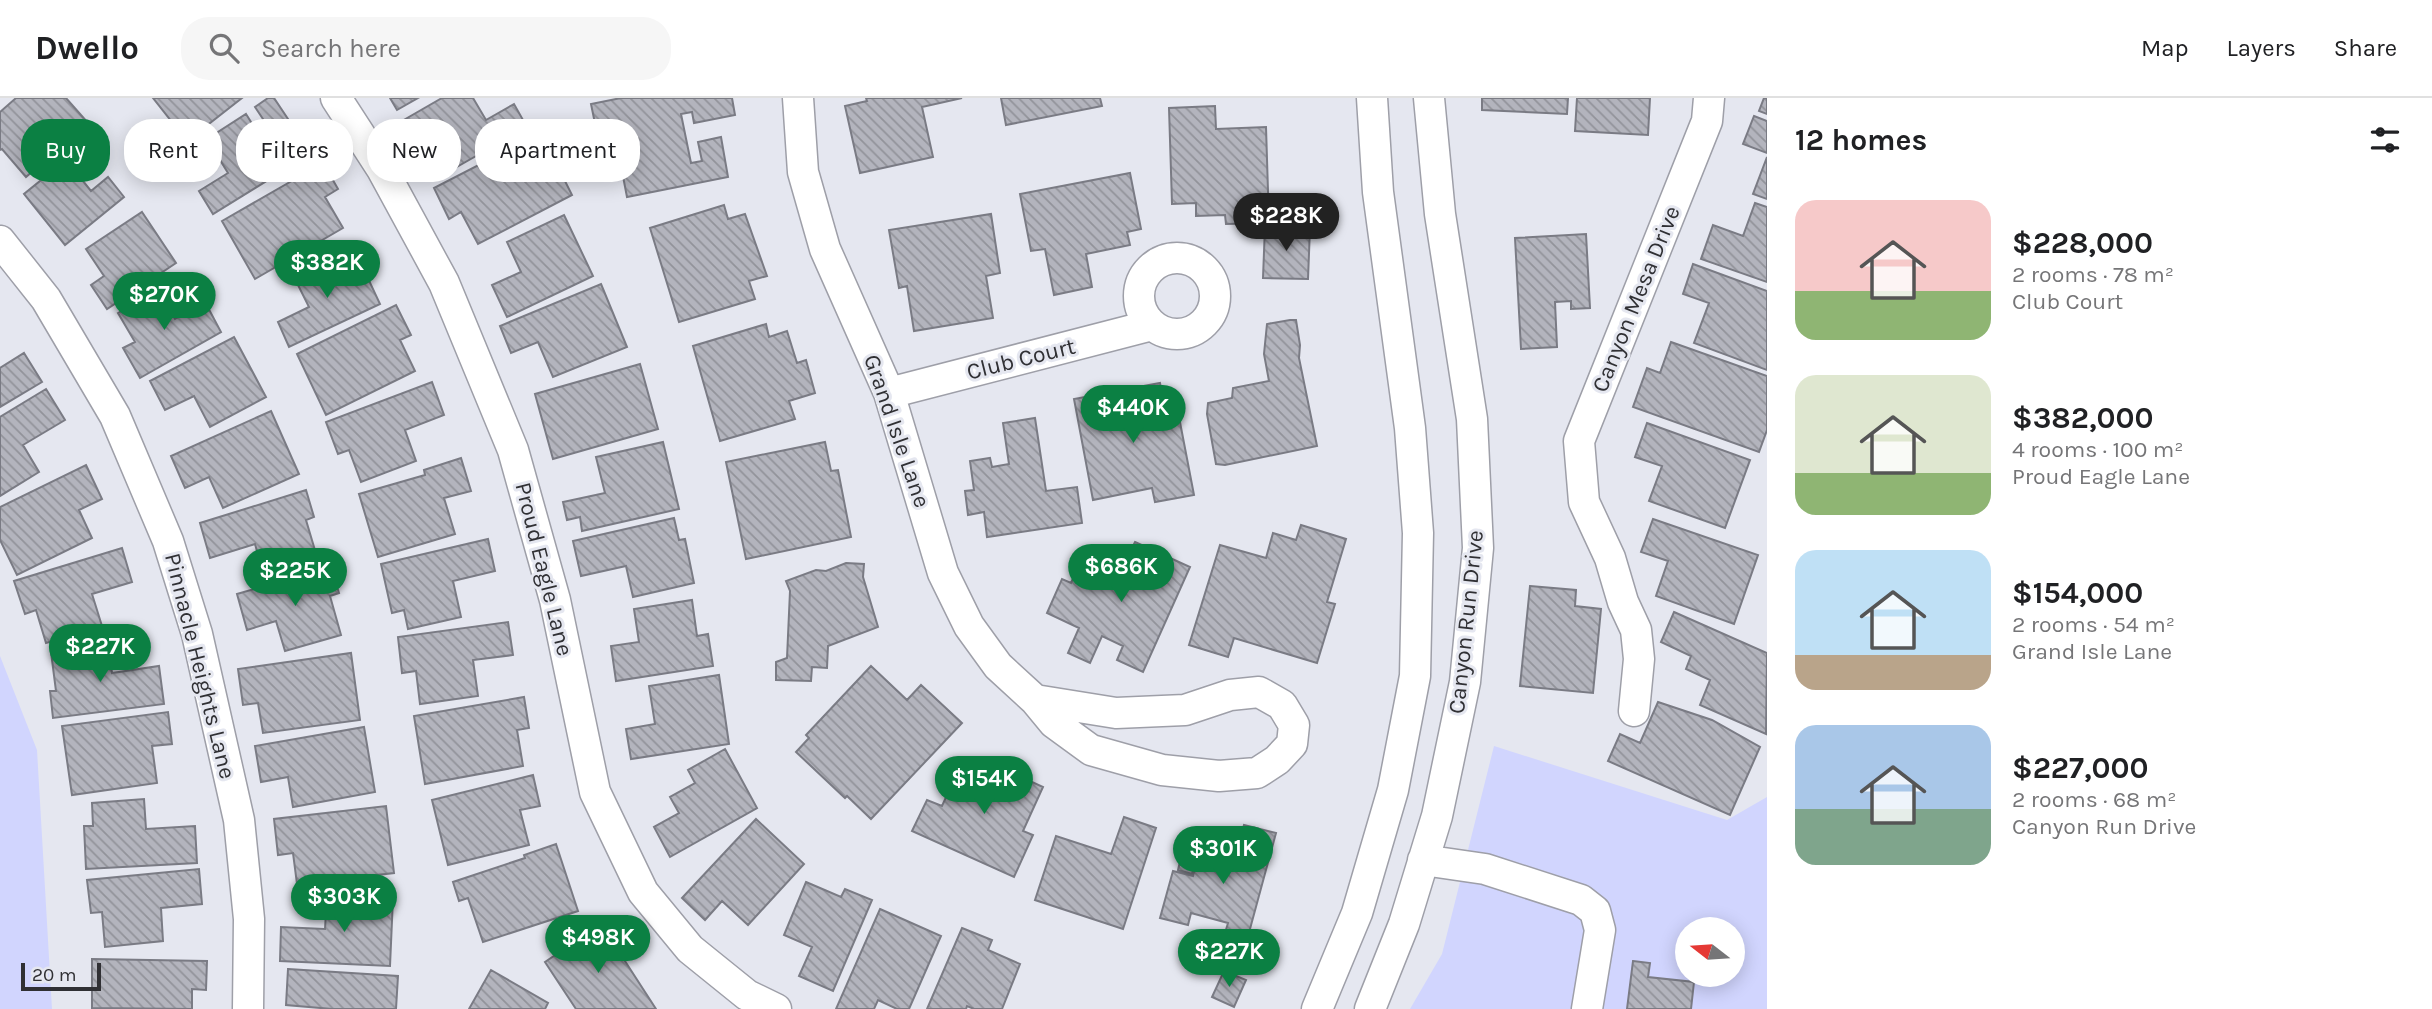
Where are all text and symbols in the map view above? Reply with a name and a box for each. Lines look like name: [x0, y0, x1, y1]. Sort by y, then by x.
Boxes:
search box: [181, 17, 671, 80]
text: Dwello: [35, 29, 139, 67]
icon: search: [205, 29, 243, 67]
text: Search here: [261, 33, 401, 64]
text: Map: [2141, 34, 2189, 62]
text: Layers: [2227, 34, 2296, 62]
text: Share: [2334, 34, 2397, 62]
chip: Buy: [21, 119, 110, 182]
chip: Rent: [124, 119, 222, 182]
chip: Filters: [236, 119, 353, 182]
chip: New: [367, 119, 461, 182]
chip: Apartment: [475, 119, 640, 182]
icon: filters: [2366, 121, 2404, 159]
text: 12 homes: [1795, 122, 1927, 158]
pin: $228K: [1237, 194, 1335, 253]
text: $228K: [1249, 202, 1323, 229]
street label: Canyon Mesa Drive: [1586, 202, 1686, 396]
text: $228,000: [2012, 225, 2153, 261]
icon: home: [1851, 228, 1935, 312]
pin: $382K: [278, 240, 376, 300]
text: $382K: [290, 249, 364, 276]
text: 2 rooms · 78 m²: [2012, 261, 2174, 288]
pin: $270K: [115, 272, 213, 332]
text: $270K: [129, 281, 199, 308]
text: Club Court: [2012, 288, 2123, 315]
street label: Club Court: [964, 332, 1079, 386]
street label: Grand Isle Lane: [858, 351, 936, 511]
pin: $440K: [1084, 386, 1182, 445]
text: $440K: [1097, 394, 1169, 421]
text: $382,000: [2012, 400, 2153, 436]
icon: home: [1851, 403, 1935, 487]
text: 4 rooms · 100 m²: [2012, 436, 2184, 463]
text: Proud Eagle Lane: [2012, 463, 2190, 490]
street label: Proud Eagle Lane: [509, 479, 579, 659]
street label: Canyon Run Drive: [1443, 529, 1489, 715]
pin: $686K: [1072, 545, 1170, 604]
pin: $225K: [246, 548, 344, 608]
street label: Pinnacle Heights Lane: [159, 550, 241, 782]
text: $686K: [1084, 553, 1158, 580]
text: $225K: [259, 557, 331, 584]
text: $154,000: [2012, 575, 2143, 611]
icon: home: [1851, 578, 1935, 662]
text: 2 rooms · 54 m²: [2012, 611, 2175, 638]
pin: $227K: [51, 624, 149, 684]
text: $227K: [65, 633, 135, 660]
text: Grand Isle Lane: [2012, 638, 2172, 665]
text: $227,000: [2012, 750, 2148, 786]
icon: home: [1851, 753, 1935, 837]
pin: $154K: [935, 756, 1033, 816]
text: $154K: [951, 765, 1017, 792]
text: 2 rooms · 68 m²: [2012, 786, 2176, 813]
text: Canyon Run Drive: [2012, 813, 2196, 840]
pin: $301K: [1174, 826, 1272, 886]
text: $301K: [1189, 835, 1257, 862]
pin: $303K: [295, 874, 393, 934]
text: $303K: [307, 883, 381, 910]
pin: $498K: [549, 916, 647, 975]
north arrow: [1675, 917, 1745, 987]
map controls: [1675, 917, 1745, 987]
text: $498K: [561, 924, 635, 951]
pin: $227K: [1180, 930, 1278, 989]
text: $227K: [1194, 938, 1264, 965]
scale bar: [21, 960, 102, 992]
text: 20 m: [32, 964, 77, 986]

